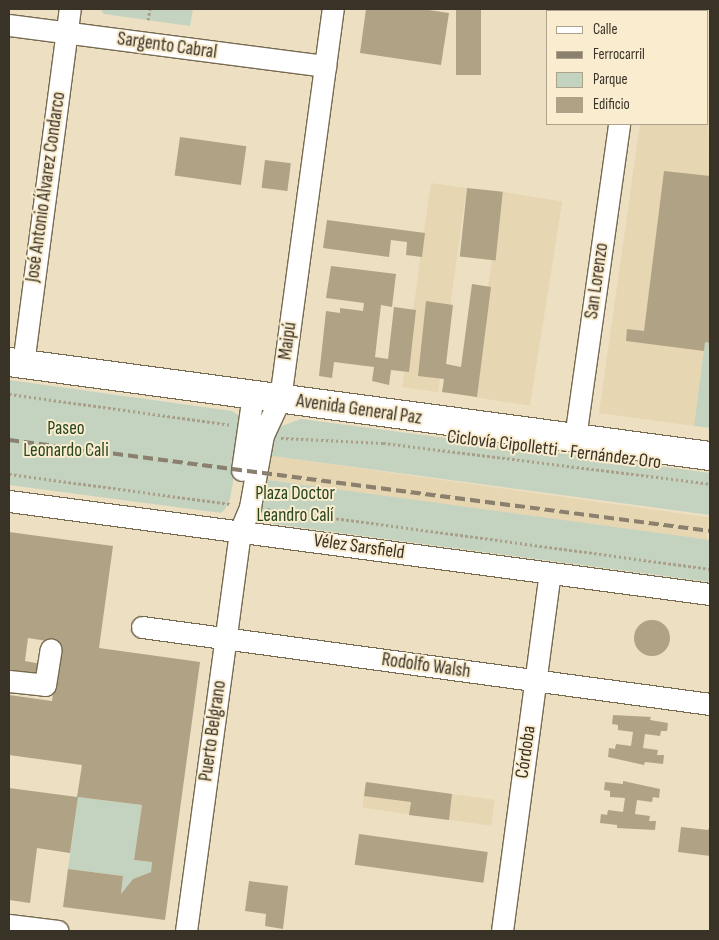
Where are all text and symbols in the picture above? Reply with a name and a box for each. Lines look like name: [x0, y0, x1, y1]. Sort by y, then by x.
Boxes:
legend: [546, 10, 709, 125]
text: Calle: [593, 20, 617, 39]
street label: Sargento Cabral: [116, 28, 218, 64]
text: Ferrocarril: [593, 45, 645, 64]
text: Parque: [593, 70, 628, 89]
street label: José Antonio Álvarez Condarco: [21, 90, 71, 284]
text: Edificio: [593, 95, 630, 114]
street label: San Lorenzo: [580, 241, 614, 321]
street label: Maipú: [274, 321, 302, 361]
street label: Avenida General Paz: [295, 390, 423, 430]
park label: Paseo Leonardo Cali: [23, 418, 109, 462]
street label: Ciclovía Cipolletti - Fernández Oro: [446, 426, 662, 474]
park label: Plaza Doctor Leandro Calí: [255, 483, 335, 527]
street label: Vélez Sarsfield: [312, 529, 406, 565]
street label: Rodolfo Walsh: [380, 648, 472, 684]
street label: Puerto Belgrano: [195, 679, 231, 783]
street label: Córdoba: [511, 724, 541, 780]

